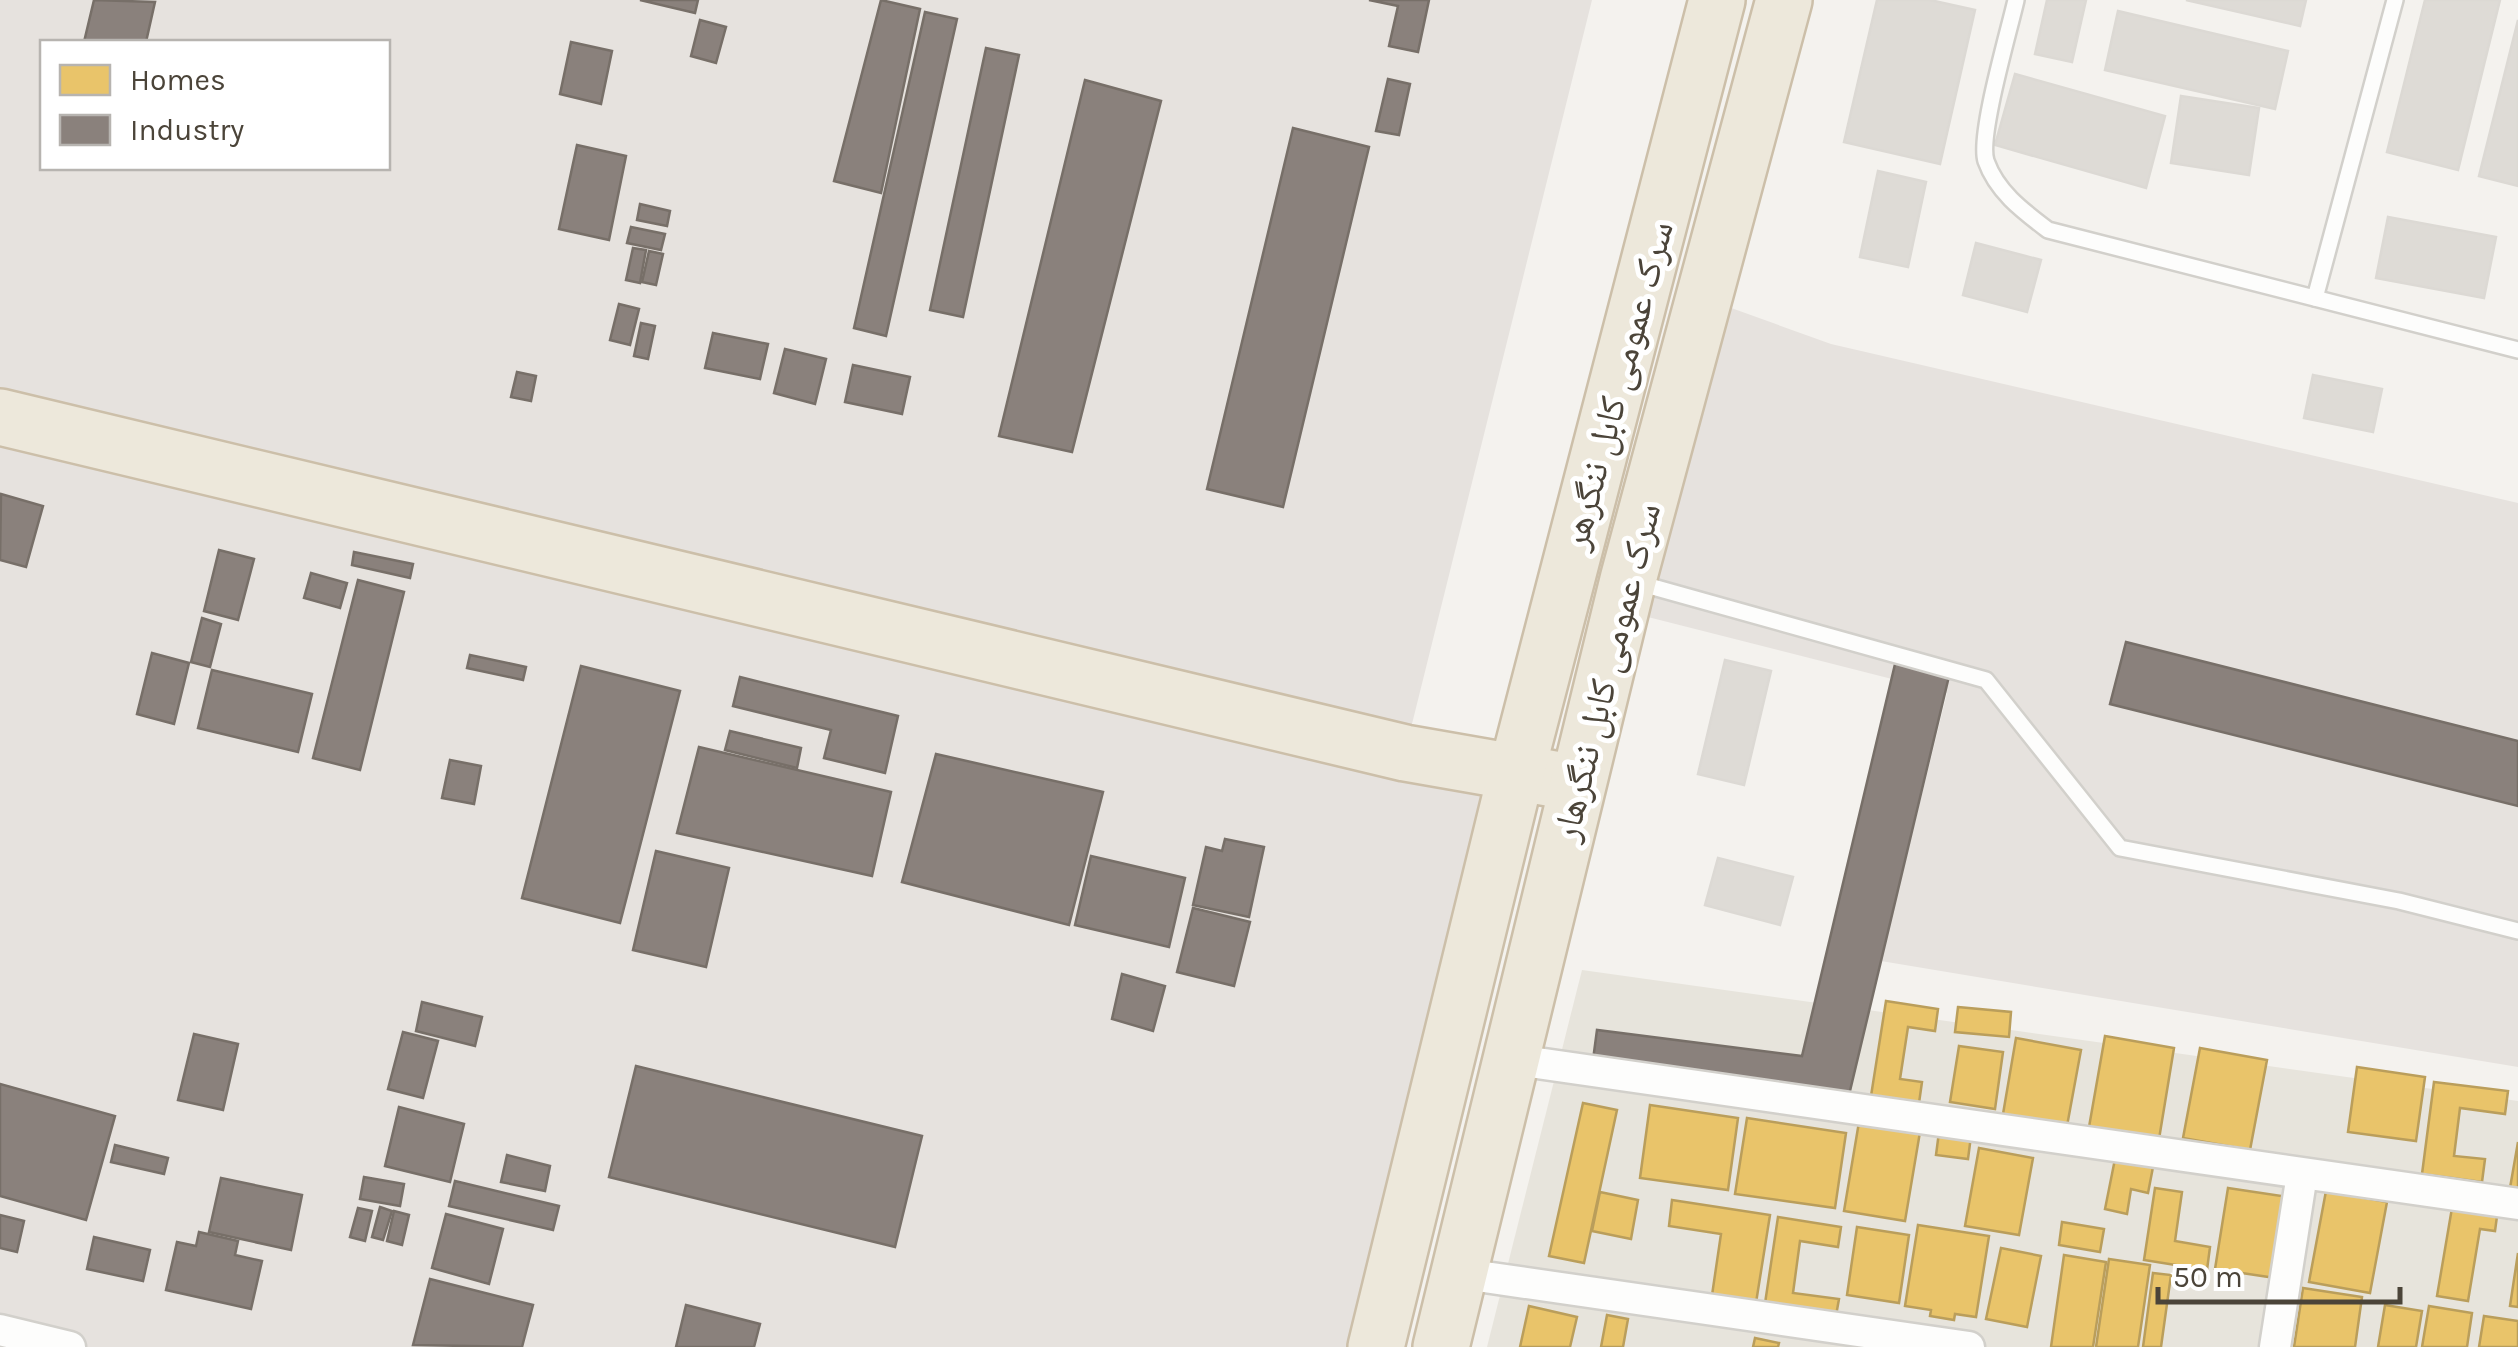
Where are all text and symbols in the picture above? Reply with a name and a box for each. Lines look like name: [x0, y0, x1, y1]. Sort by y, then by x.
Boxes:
legend: [40, 40, 390, 170]
text: Homes: [130, 62, 226, 98]
text: Industry: [130, 112, 244, 148]
street label: سرک عمومی کابل ننگرهر: [1552, 216, 1683, 555]
street label: سرک عمومی کابل ننگرهار: [1542, 498, 1670, 847]
scale bar: [2158, 1242, 2400, 1304]
text: 50 m: [2173, 1259, 2243, 1295]

